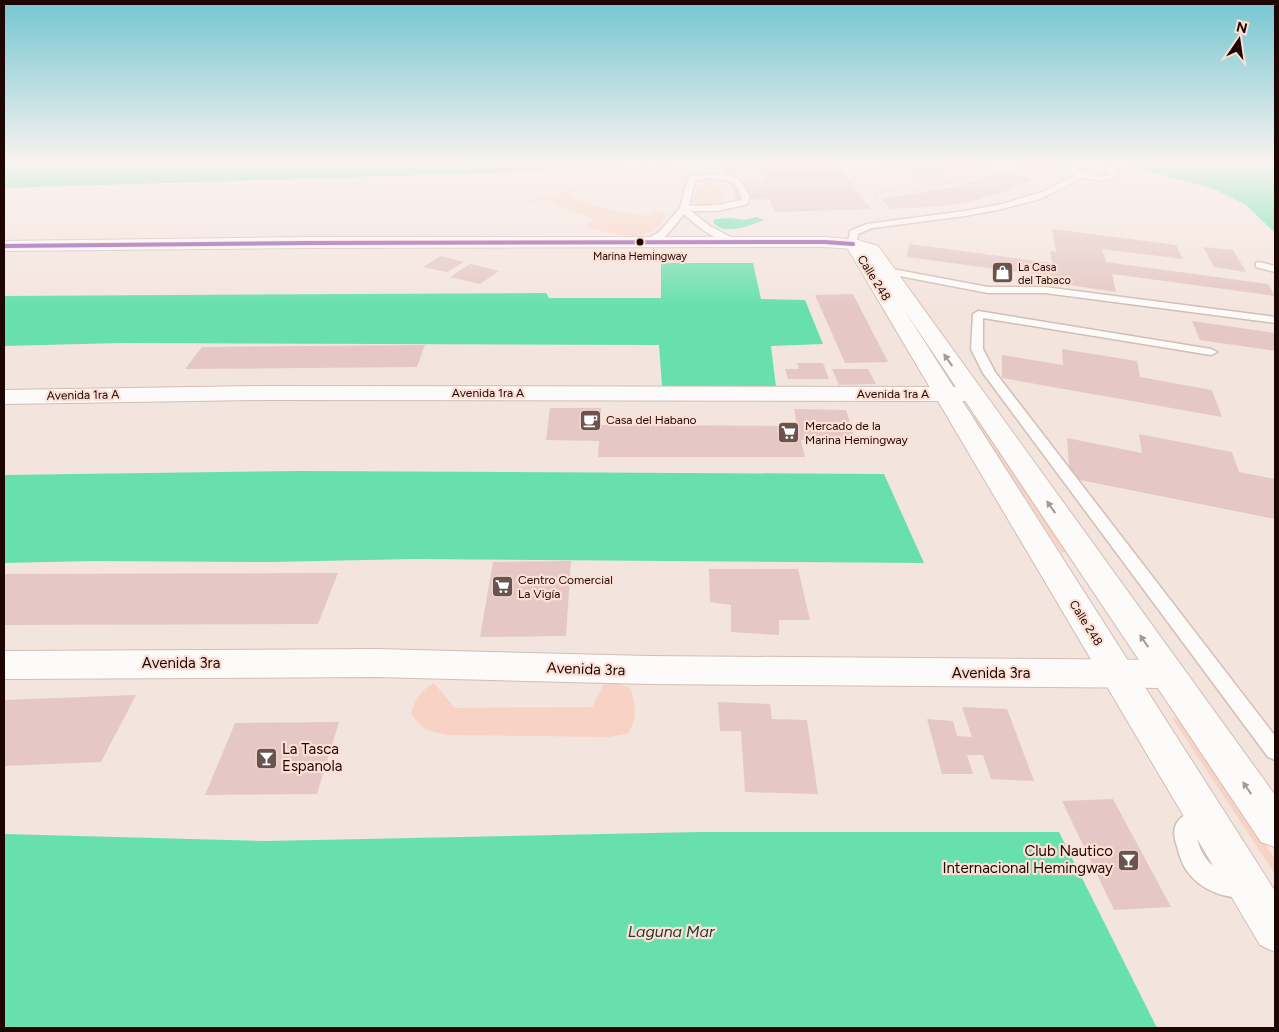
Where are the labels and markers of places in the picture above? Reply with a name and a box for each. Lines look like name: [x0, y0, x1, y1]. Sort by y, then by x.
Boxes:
marker: Marina Hemingway: [635, 237, 645, 247]
place label: Marina Hemingway: [593, 250, 687, 263]
shop icon: La Casa del Tabaco: [990, 261, 1014, 285]
place label: La Casa del Tabaco: [1018, 261, 1071, 287]
cafe icon: Casa del Habano: [578, 408, 602, 432]
place label: Casa del Habano: [606, 413, 697, 427]
place label: Mercado de la Marina Hemingway: [805, 419, 908, 447]
supermarket icon: Mercado de la Marina Hemingway: [777, 421, 801, 445]
place label: Centro Comercial La Vigía: [518, 573, 613, 601]
supermarket icon: Centro Comercial La Vigía: [490, 575, 514, 599]
place label: La Tasca Espanola: [282, 740, 342, 775]
bar icon: La Tasca Espanola: [254, 746, 278, 770]
place label: Club Nautico Internacional Hemingway: [942, 842, 1113, 877]
bar icon: Club Nautico Internacional Hemingway: [1117, 848, 1141, 872]

